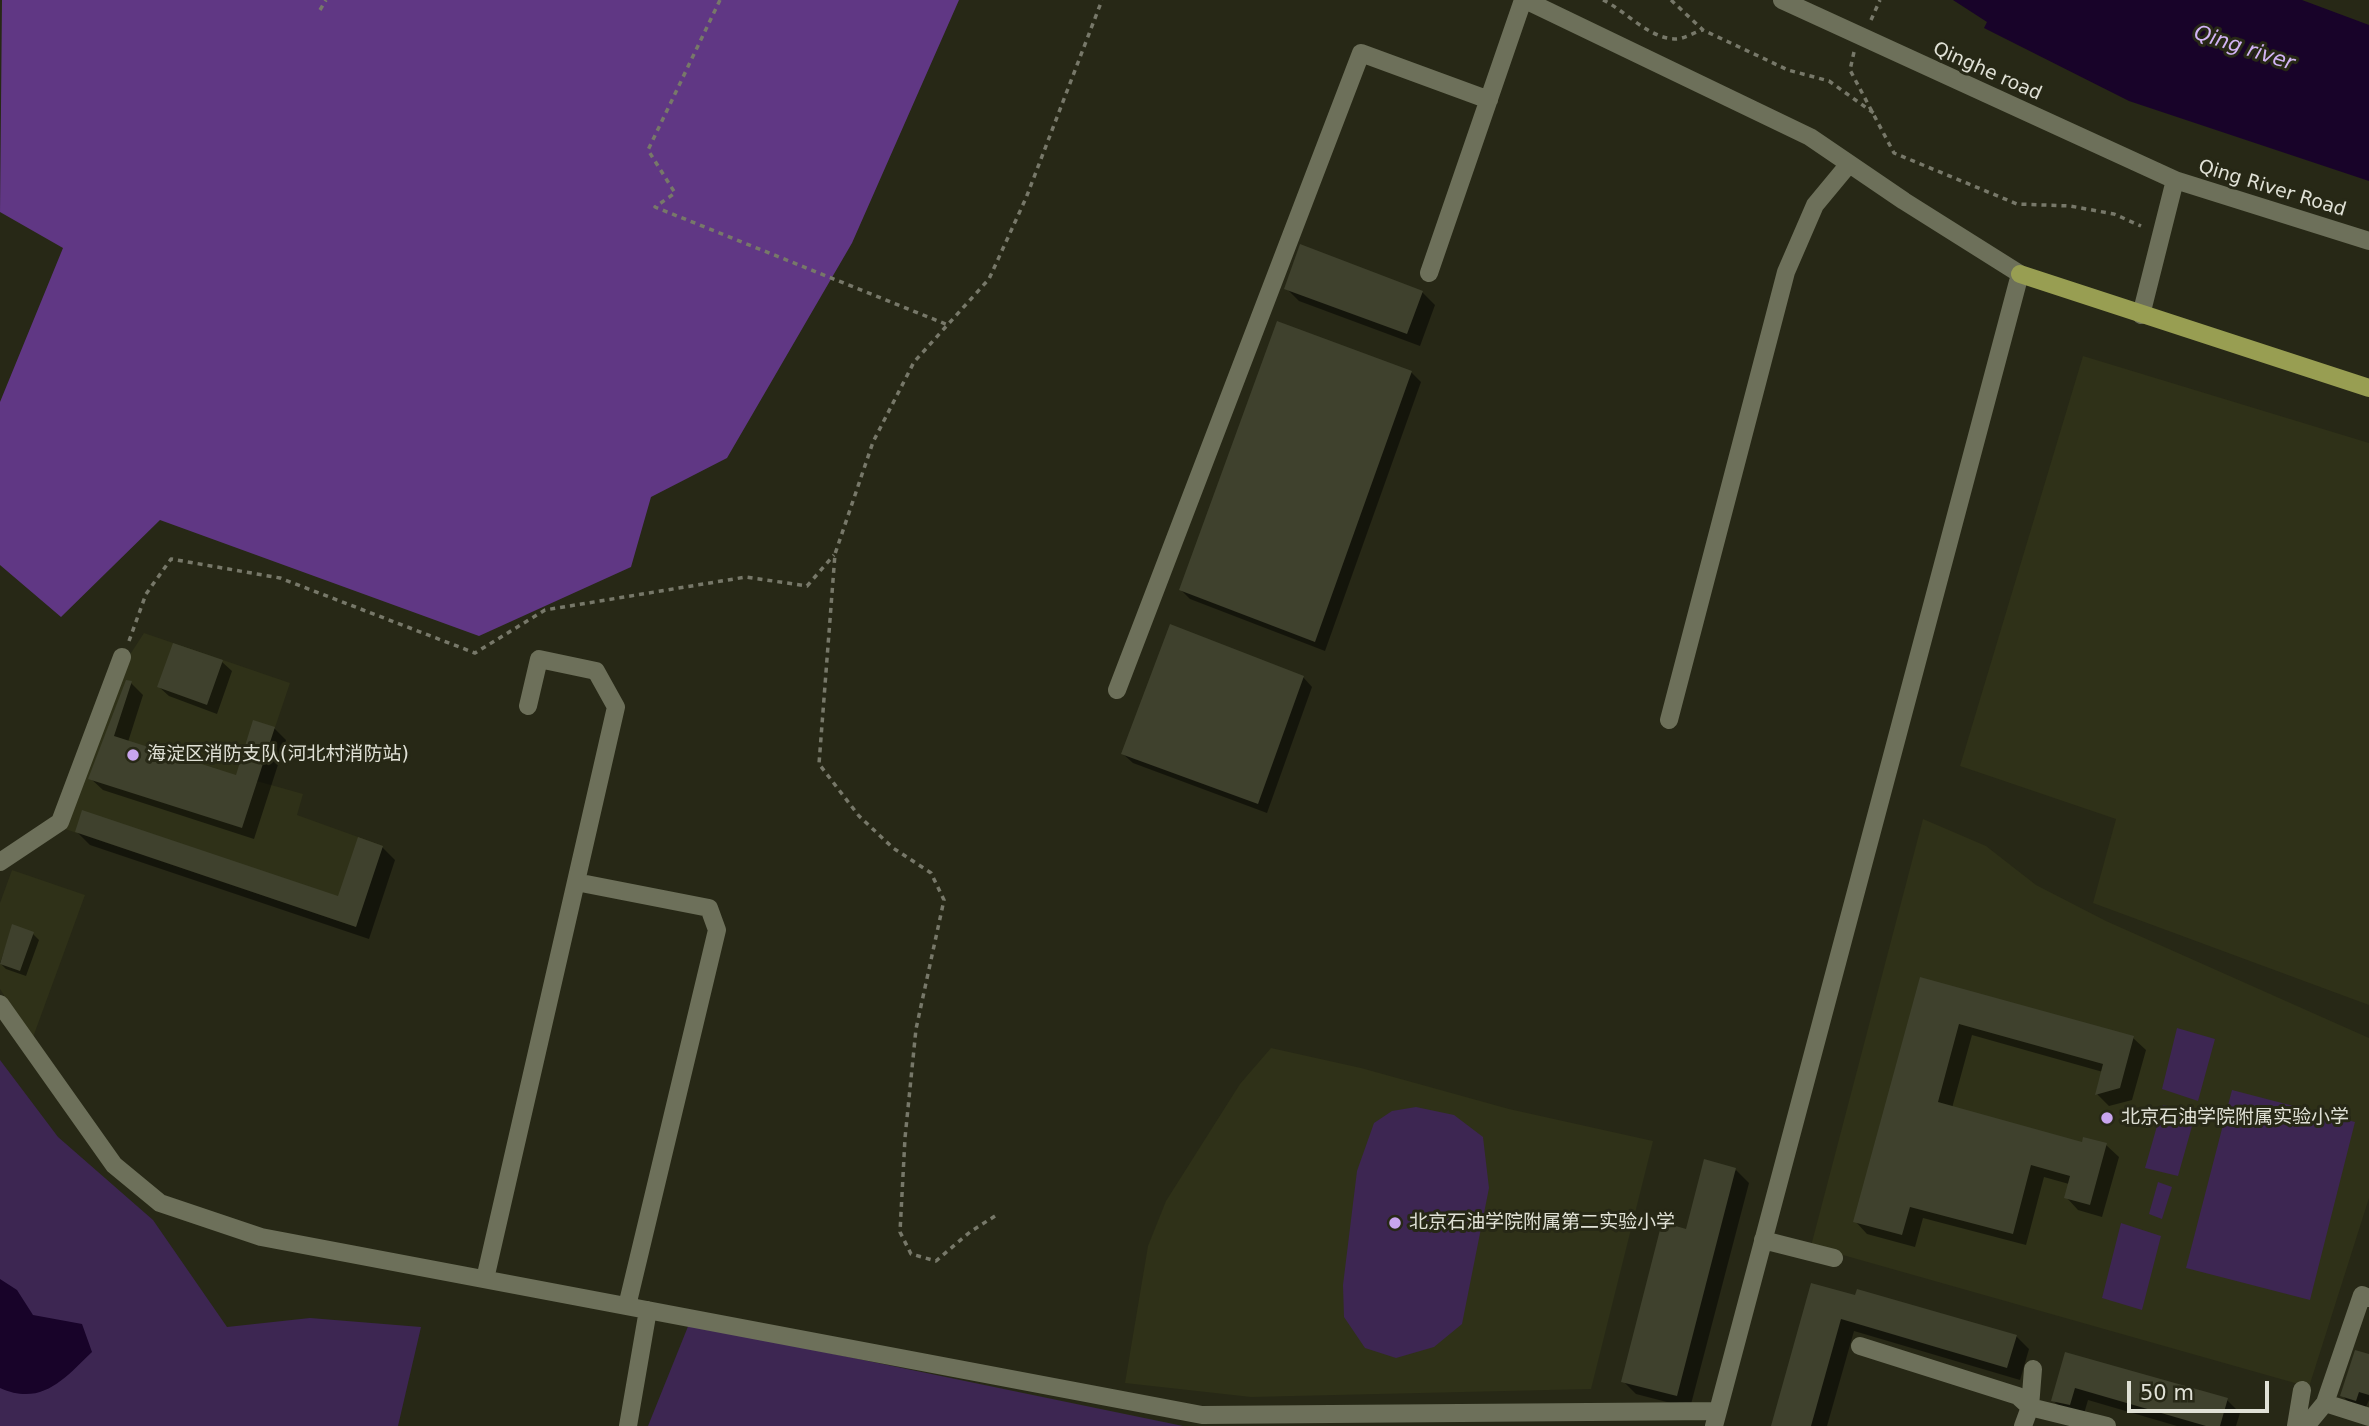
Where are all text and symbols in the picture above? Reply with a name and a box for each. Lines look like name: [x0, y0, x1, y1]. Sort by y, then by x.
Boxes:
water label: Qing river: [2191, 21, 2297, 77]
street label: Qinghe road: [1929, 38, 2045, 106]
street label: Qing River Road: [2195, 156, 2349, 222]
place label: 海淀区消防支队(河北村消防站): [147, 744, 409, 766]
marker: 海淀区消防支队(河北村消防站): [125, 747, 141, 763]
place label: 北京石油学院附属实验小学: [2121, 1107, 2349, 1129]
marker: 北京石油学院附属实验小学: [2099, 1110, 2115, 1126]
place label: 北京石油学院附属第二实验小学: [1409, 1212, 1675, 1234]
marker: 北京石油学院附属第二实验小学: [1387, 1215, 1403, 1231]
scale bar: [2131, 1366, 2273, 1410]
text: 50 m: [2140, 1381, 2194, 1405]

